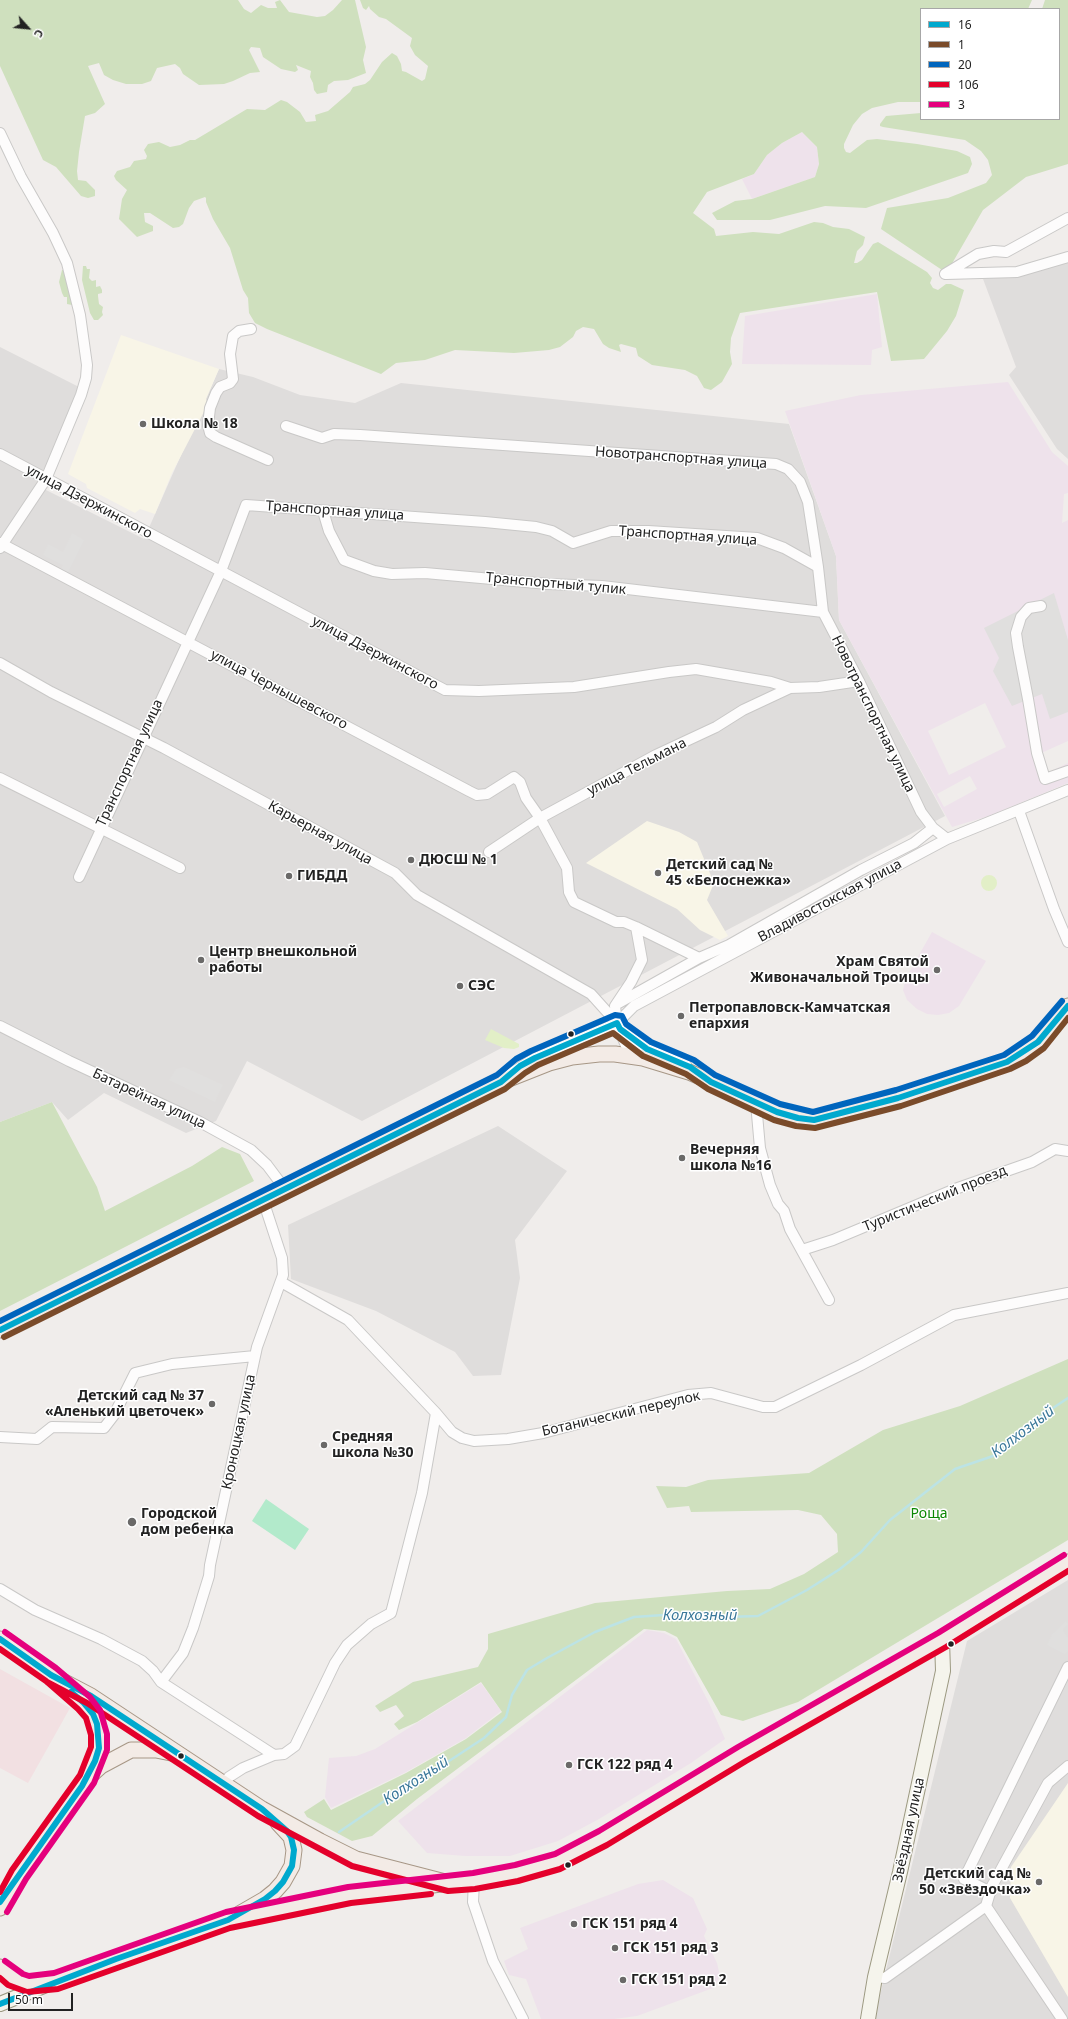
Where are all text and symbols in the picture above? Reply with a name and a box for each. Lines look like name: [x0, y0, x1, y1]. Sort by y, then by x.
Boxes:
north arrow: [8, 8, 48, 48]
legend: [920, 8, 1060, 120]
text: 16: [958, 16, 972, 33]
text: С: [31, 27, 47, 40]
text: 1: [958, 36, 965, 53]
text: 20: [958, 56, 972, 73]
text: 106: [958, 76, 979, 93]
text: 3: [958, 96, 965, 113]
place label: Школа № 18: [151, 416, 238, 432]
marker: Школа № 18: [138, 419, 148, 429]
street label: Новотранспортная улица: [594, 444, 768, 472]
street label: улица Дзержинского: [23, 462, 155, 542]
street label: Транспортная улица: [265, 498, 405, 524]
street label: Транспортная улица: [618, 523, 758, 549]
street label: Транспортный тупик: [485, 570, 627, 598]
street label: улица Дзержинского: [309, 613, 441, 693]
street label: Новотранспортная улица: [828, 633, 918, 795]
street label: улица Чернышевского: [208, 647, 350, 733]
street label: Транспортная улица: [93, 697, 167, 829]
street label: улица Тельмана: [585, 735, 689, 799]
street label: Карьерная улица: [265, 797, 375, 869]
place label: ДЮСШ № 1: [419, 852, 498, 868]
marker: ДЮСШ № 1: [406, 855, 416, 865]
street label: Владивостокская улица: [755, 856, 905, 946]
place label: Детский сад № 45 «Белоснежка»: [666, 857, 791, 890]
place label: ГИБДД: [297, 868, 347, 884]
marker: Детский сад № 45 «Белоснежка»: [653, 868, 663, 878]
marker: ГИБДД: [284, 871, 294, 881]
place label: Центр внешкольной работы: [209, 944, 357, 976]
place label: Храм Святой Живоначальной Троицы: [750, 954, 929, 986]
marker: Центр внешкольной работы: [196, 955, 206, 965]
marker: Храм Святой Живоначальной Троицы: [932, 965, 942, 975]
place label: СЭС: [468, 978, 495, 994]
marker: СЭС: [455, 981, 465, 991]
place label: Петропавловск-Камчатская епархия: [689, 1000, 890, 1032]
marker: Петропавловск-Камчатская епархия: [676, 1011, 686, 1021]
unlabelled marker: [566, 1029, 576, 1039]
street label: Батарейная улица: [90, 1065, 208, 1133]
place label: Вечерняя школа №16: [690, 1142, 771, 1174]
marker: Вечерняя школа №16: [677, 1153, 687, 1163]
street label: Туристический проезд: [861, 1162, 1009, 1236]
street label: Кроноцкая улица: [219, 1373, 259, 1491]
place label: Детский сад № 37 «Аленький цветочек»: [45, 1388, 204, 1420]
street label: Ботанический переулок: [540, 1388, 702, 1440]
marker: Детский сад № 37 «Аленький цветочек»: [207, 1399, 217, 1409]
water label: Колхозный: [988, 1402, 1058, 1462]
place label: Средняя школа №30: [332, 1429, 413, 1462]
marker: Средняя школа №30: [319, 1440, 329, 1450]
place label: Городской дом ребенка: [141, 1506, 234, 1538]
park label: Роща: [911, 1506, 947, 1522]
marker: Городской дом ребенка: [126, 1516, 138, 1528]
water label: Колхозный: [663, 1607, 737, 1625]
unlabelled marker: [946, 1639, 956, 1649]
unlabelled marker: [176, 1751, 186, 1761]
water label: Колхозный: [380, 1753, 452, 1809]
place label: ГСК 122 ряд 4: [577, 1757, 672, 1773]
marker: ГСК 122 ряд 4: [564, 1760, 574, 1770]
street label: Звёздная улица: [890, 1776, 928, 1884]
unlabelled marker: [563, 1860, 573, 1870]
place label: Детский сад № 50 «Звёздочка»: [919, 1866, 1031, 1898]
marker: Детский сад № 50 «Звёздочка»: [1034, 1877, 1044, 1887]
place label: ГСК 151 ряд 4: [582, 1916, 677, 1932]
marker: ГСК 151 ряд 4: [569, 1919, 579, 1929]
place label: ГСК 151 ряд 3: [623, 1940, 718, 1956]
marker: ГСК 151 ряд 3: [610, 1943, 620, 1953]
place label: ГСК 151 ряд 2: [631, 1972, 726, 1988]
marker: ГСК 151 ряд 2: [618, 1975, 628, 1985]
scale bar: [10, 1985, 75, 2011]
text: 50 m: [15, 1991, 43, 2008]

